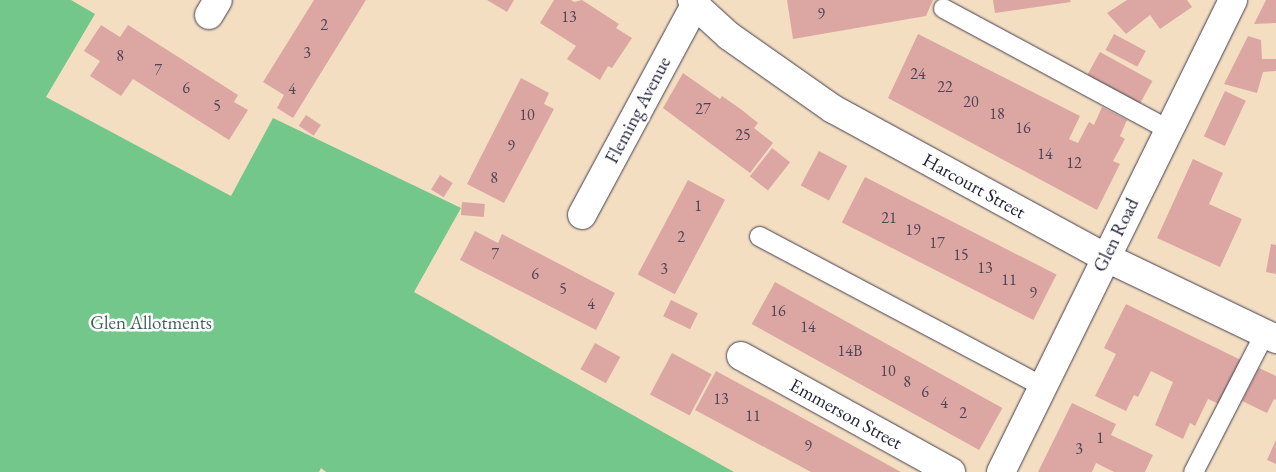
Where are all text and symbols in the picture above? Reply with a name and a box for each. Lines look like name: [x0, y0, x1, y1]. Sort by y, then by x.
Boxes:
house number: 9: [817, 4, 825, 24]
house number: 13: [561, 7, 577, 27]
house number: 2: [320, 15, 328, 35]
house number: 3: [303, 43, 311, 63]
house number: 8: [116, 46, 124, 66]
street label: Fleming Avenue: [600, 53, 676, 167]
house number: 7: [154, 60, 162, 80]
house number: 24: [910, 64, 926, 84]
house number: 22: [937, 77, 953, 97]
house number: 6: [182, 78, 190, 98]
house number: 4: [288, 79, 296, 99]
house number: 20: [963, 92, 979, 112]
house number: 5: [213, 96, 221, 116]
house number: 27: [695, 99, 711, 119]
house number: 18: [989, 104, 1005, 124]
house number: 10: [519, 105, 535, 125]
house number: 16: [1015, 118, 1031, 138]
house number: 25: [735, 125, 751, 145]
house number: 9: [507, 136, 515, 156]
house number: 14: [1037, 144, 1053, 164]
street label: Harcourt Street: [919, 148, 1029, 224]
house number: 12: [1066, 153, 1082, 173]
house number: 8: [490, 168, 498, 188]
street label: Glen Road: [1088, 194, 1144, 276]
house number: 1: [694, 196, 702, 216]
house number: 21: [881, 208, 897, 228]
house number: 19: [905, 220, 921, 240]
house number: 2: [677, 227, 685, 247]
house number: 17: [929, 233, 945, 253]
house number: 7: [491, 244, 499, 264]
house number: 15: [953, 245, 969, 265]
house number: 13: [977, 258, 993, 278]
house number: 3: [660, 259, 668, 279]
house number: 6: [531, 264, 539, 284]
house number: 11: [1001, 270, 1017, 290]
house number: 5: [559, 279, 567, 299]
house number: 9: [1029, 283, 1037, 303]
house number: 4: [587, 294, 595, 314]
house number: 16: [770, 301, 786, 321]
park label: Glen Allotments: [90, 312, 212, 334]
house number: 14: [800, 317, 816, 337]
house number: 14B: [838, 341, 862, 361]
house number: 10: [880, 361, 896, 381]
house number: 8: [903, 372, 911, 392]
street label: Emmerson Street: [786, 374, 906, 454]
house number: 6: [921, 382, 929, 402]
house number: 13: [713, 389, 729, 409]
house number: 4: [940, 393, 948, 413]
house number: 2: [959, 403, 967, 423]
house number: 11: [745, 406, 761, 426]
house number: 1: [1096, 428, 1104, 448]
house number: 9: [804, 436, 812, 456]
house number: 3: [1075, 439, 1083, 459]

